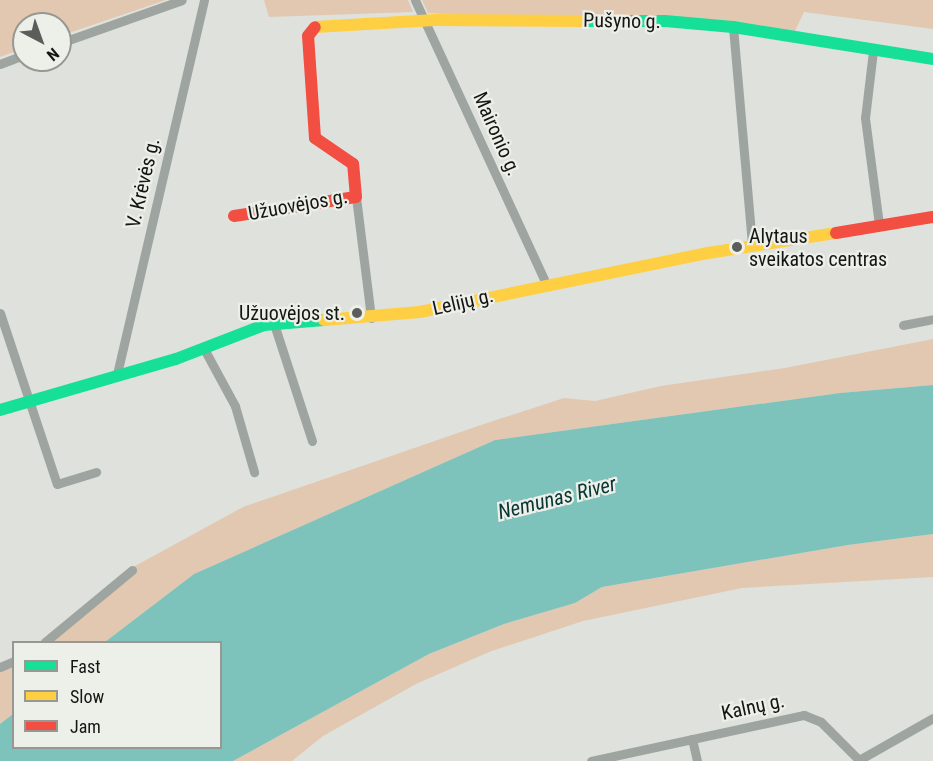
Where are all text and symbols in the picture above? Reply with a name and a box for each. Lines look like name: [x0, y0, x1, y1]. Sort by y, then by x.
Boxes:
street label: Pušyno g.: [583, 8, 661, 34]
north arrow: [12, 12, 72, 72]
text: N: [43, 44, 63, 65]
street label: Maironio g.: [468, 88, 526, 180]
street label: V. Krėvės g.: [121, 136, 165, 230]
street label: Užuovėjos g.: [246, 184, 350, 226]
place label: Alytaus sveikatos centras: [749, 224, 887, 271]
marker: Alytaus sveikatos centras: [730, 240, 744, 254]
street label: Lelijų g.: [430, 283, 496, 321]
place label: Užuovėjos st.: [239, 301, 345, 325]
marker: Užuovėjos st.: [350, 306, 364, 320]
water label: Nemunas River: [495, 471, 619, 525]
legend: [12, 641, 222, 749]
text: Fast: [70, 656, 101, 677]
text: Slow: [70, 686, 104, 707]
street label: Kalnų g.: [719, 689, 787, 725]
text: Jam: [70, 716, 101, 737]

